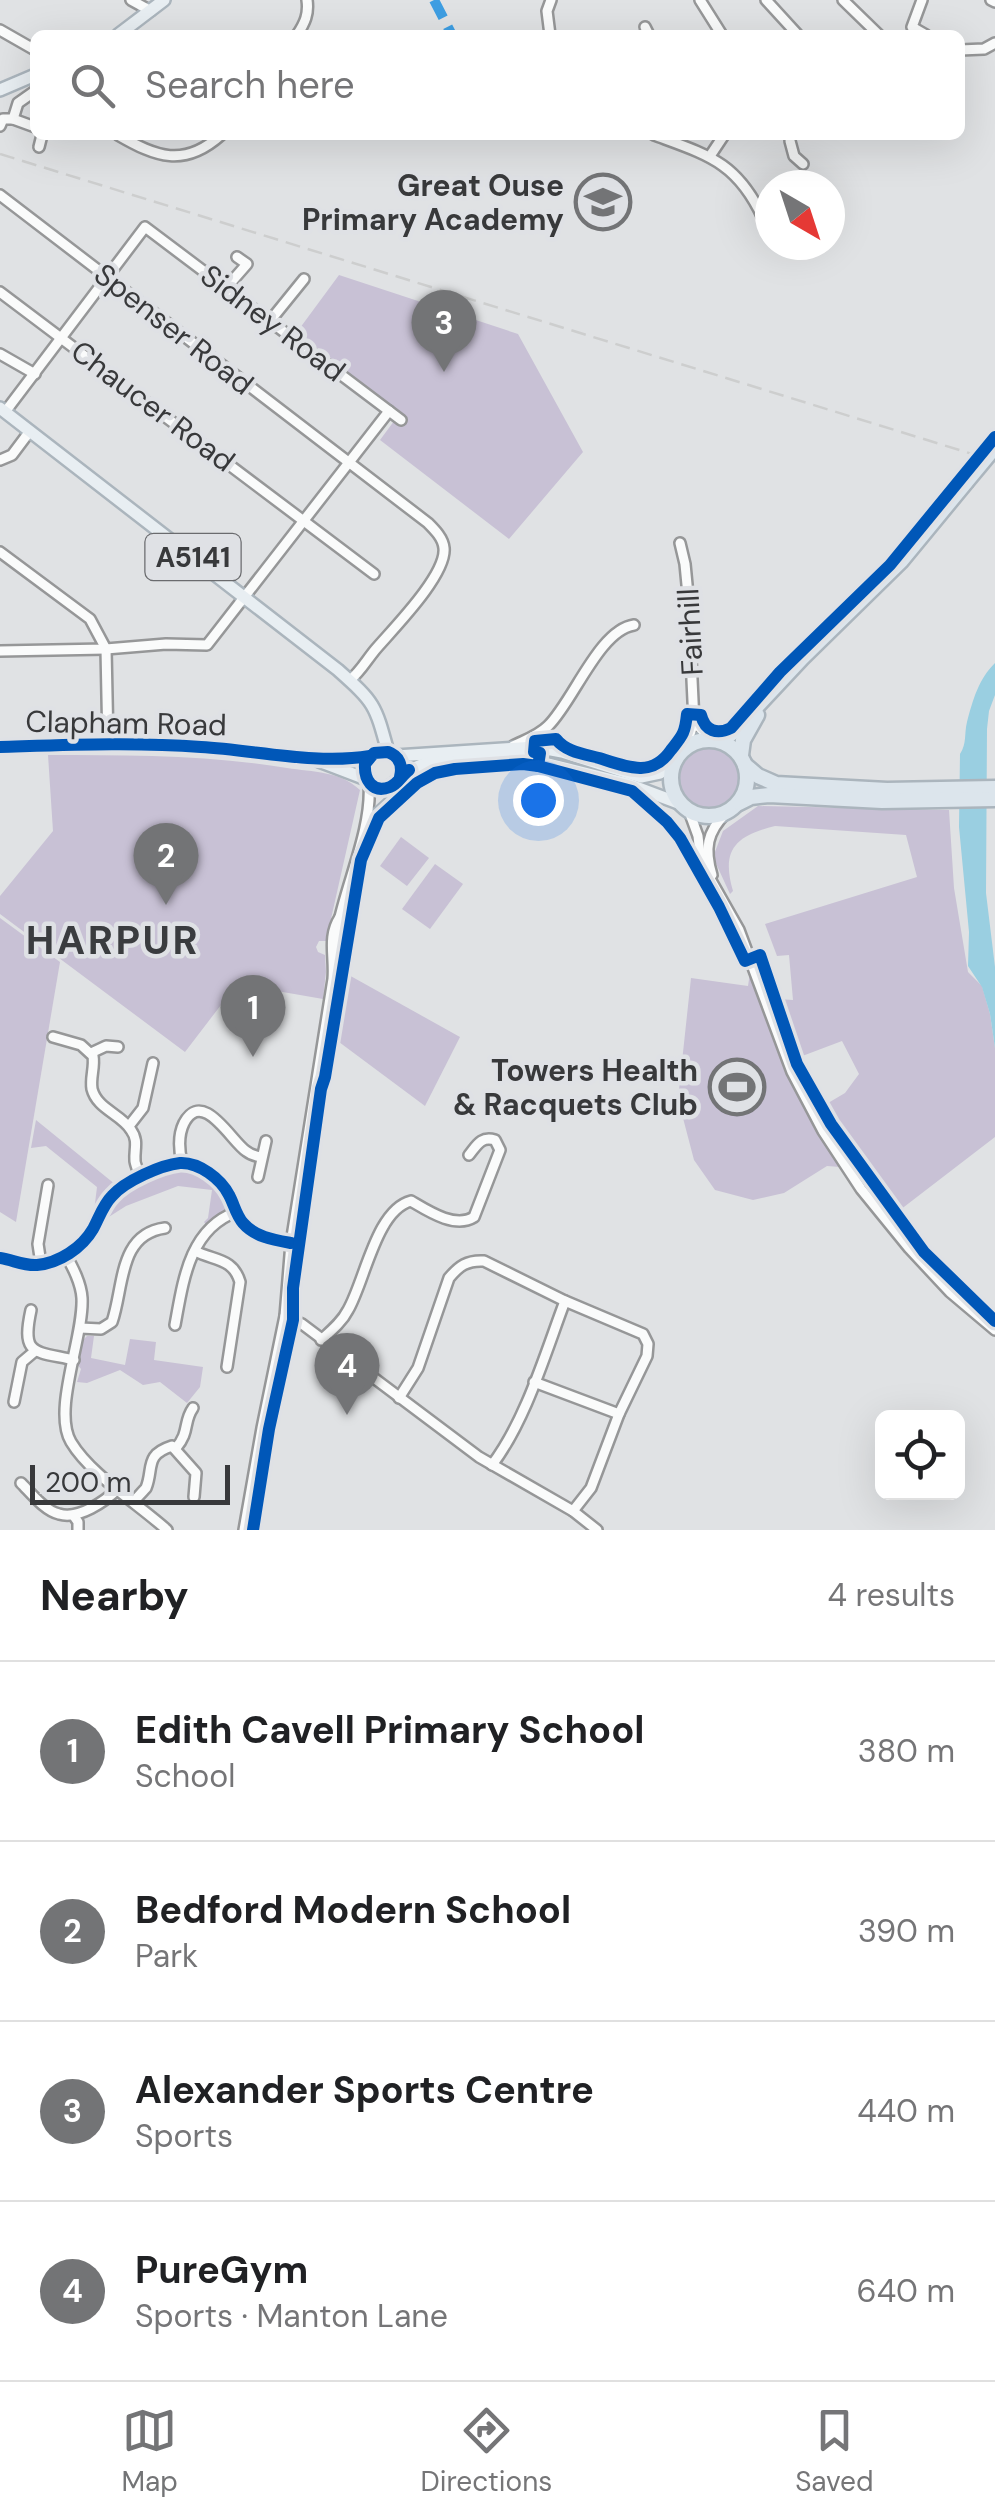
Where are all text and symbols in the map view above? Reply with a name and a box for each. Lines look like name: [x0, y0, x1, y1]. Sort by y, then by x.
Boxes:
search box: [30, 30, 965, 140]
icon: search: [65, 58, 120, 113]
text: Search here: [145, 60, 355, 110]
place label: Great Ouse Primary Academy: [302, 166, 564, 239]
north arrow: [755, 170, 845, 260]
school or university icon: Great Ouse Primary Academy: [573, 172, 633, 232]
street label: Spenser Road: [87, 255, 261, 403]
street label: Sidney Road: [193, 256, 353, 390]
pin: 3: [412, 290, 476, 372]
street label: Chaucer Road: [63, 332, 243, 480]
road number: A5141: [146, 534, 240, 580]
street label: Fairhill: [668, 587, 712, 677]
street label: Clapham Road: [25, 702, 227, 744]
your location: [513, 775, 564, 826]
pin: 2: [134, 822, 198, 905]
district label: HARPUR: [26, 914, 200, 966]
pin: 1: [220, 974, 286, 1057]
place label: Towers Health & Racquets Club: [453, 1051, 698, 1124]
sports icon: Towers Health & Racquets Club: [707, 1057, 767, 1117]
pin: 4: [314, 1332, 380, 1415]
map controls: [875, 1410, 965, 1500]
button: locate: [875, 1410, 965, 1500]
scale bar: [30, 1460, 230, 1504]
text: 200 m: [45, 1464, 132, 1501]
text: Nearby: [40, 1568, 189, 1623]
text: 4 results: [828, 1574, 955, 1616]
text: Edith Cavell Primary School: [135, 1705, 645, 1755]
text: 1: [67, 1730, 78, 1772]
text: 380 m: [858, 1730, 955, 1772]
text: School: [135, 1755, 235, 1797]
text: Bedford Modern School: [135, 1885, 571, 1935]
text: 2: [63, 1910, 82, 1952]
text: 390 m: [858, 1910, 955, 1952]
text: Park: [135, 1935, 198, 1977]
text: Alexander Sports Centre: [135, 2065, 594, 2115]
text: 3: [63, 2090, 82, 2132]
text: 440 m: [857, 2090, 955, 2132]
text: Sports: [135, 2115, 233, 2157]
text: PureGym: [135, 2245, 308, 2295]
text: 4: [62, 2270, 83, 2312]
text: 640 m: [857, 2270, 955, 2312]
text: Sports · Manton Lane: [135, 2295, 448, 2337]
tab: Map: [121, 2403, 178, 2500]
tab: Directions: [421, 2403, 552, 2500]
tab: Saved: [795, 2403, 874, 2500]

